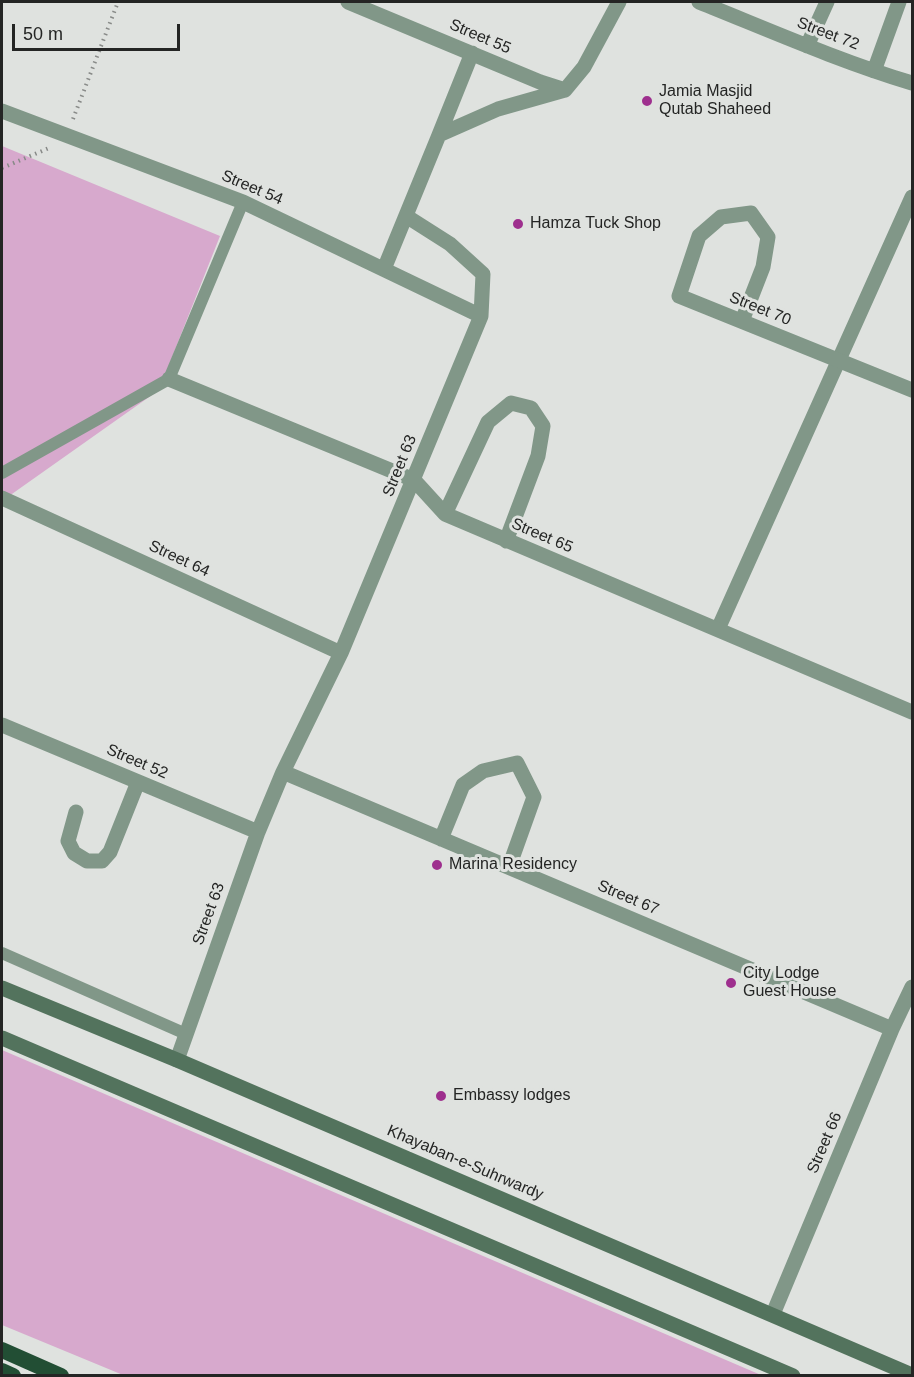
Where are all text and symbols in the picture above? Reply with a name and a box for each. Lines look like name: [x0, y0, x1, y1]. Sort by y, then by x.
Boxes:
scale bar: [15, 12, 183, 50]
street label: Street 72: [794, 13, 862, 55]
street label: Street 55: [446, 15, 514, 59]
text: 50 m: [23, 24, 63, 44]
place label: Jamia Masjid Qutab Shaheed: [659, 82, 771, 120]
marker: Jamia Masjid Qutab Shaheed: [640, 94, 654, 108]
street label: Street 54: [218, 166, 286, 210]
place label: Hamza Tuck Shop: [530, 214, 661, 234]
marker: Hamza Tuck Shop: [511, 217, 525, 231]
street label: Street 70: [726, 288, 794, 330]
street label: Street 63: [379, 432, 421, 500]
street label: Street 65: [508, 514, 576, 558]
street label: Street 64: [146, 537, 212, 581]
street label: Street 52: [103, 740, 171, 784]
place label: Marina Residency: [449, 855, 577, 875]
marker: Marina Residency: [430, 858, 444, 872]
street label: Street 67: [594, 876, 662, 920]
street label: Street 63: [189, 880, 229, 948]
place label: City Lodge Guest House: [743, 964, 836, 1002]
marker: City Lodge Guest House: [724, 976, 738, 990]
place label: Embassy lodges: [453, 1086, 570, 1106]
marker: Embassy lodges: [434, 1089, 448, 1103]
street label: Street 66: [803, 1109, 847, 1177]
street label: Khayaban-e-Suhrwardy: [384, 1121, 546, 1205]

